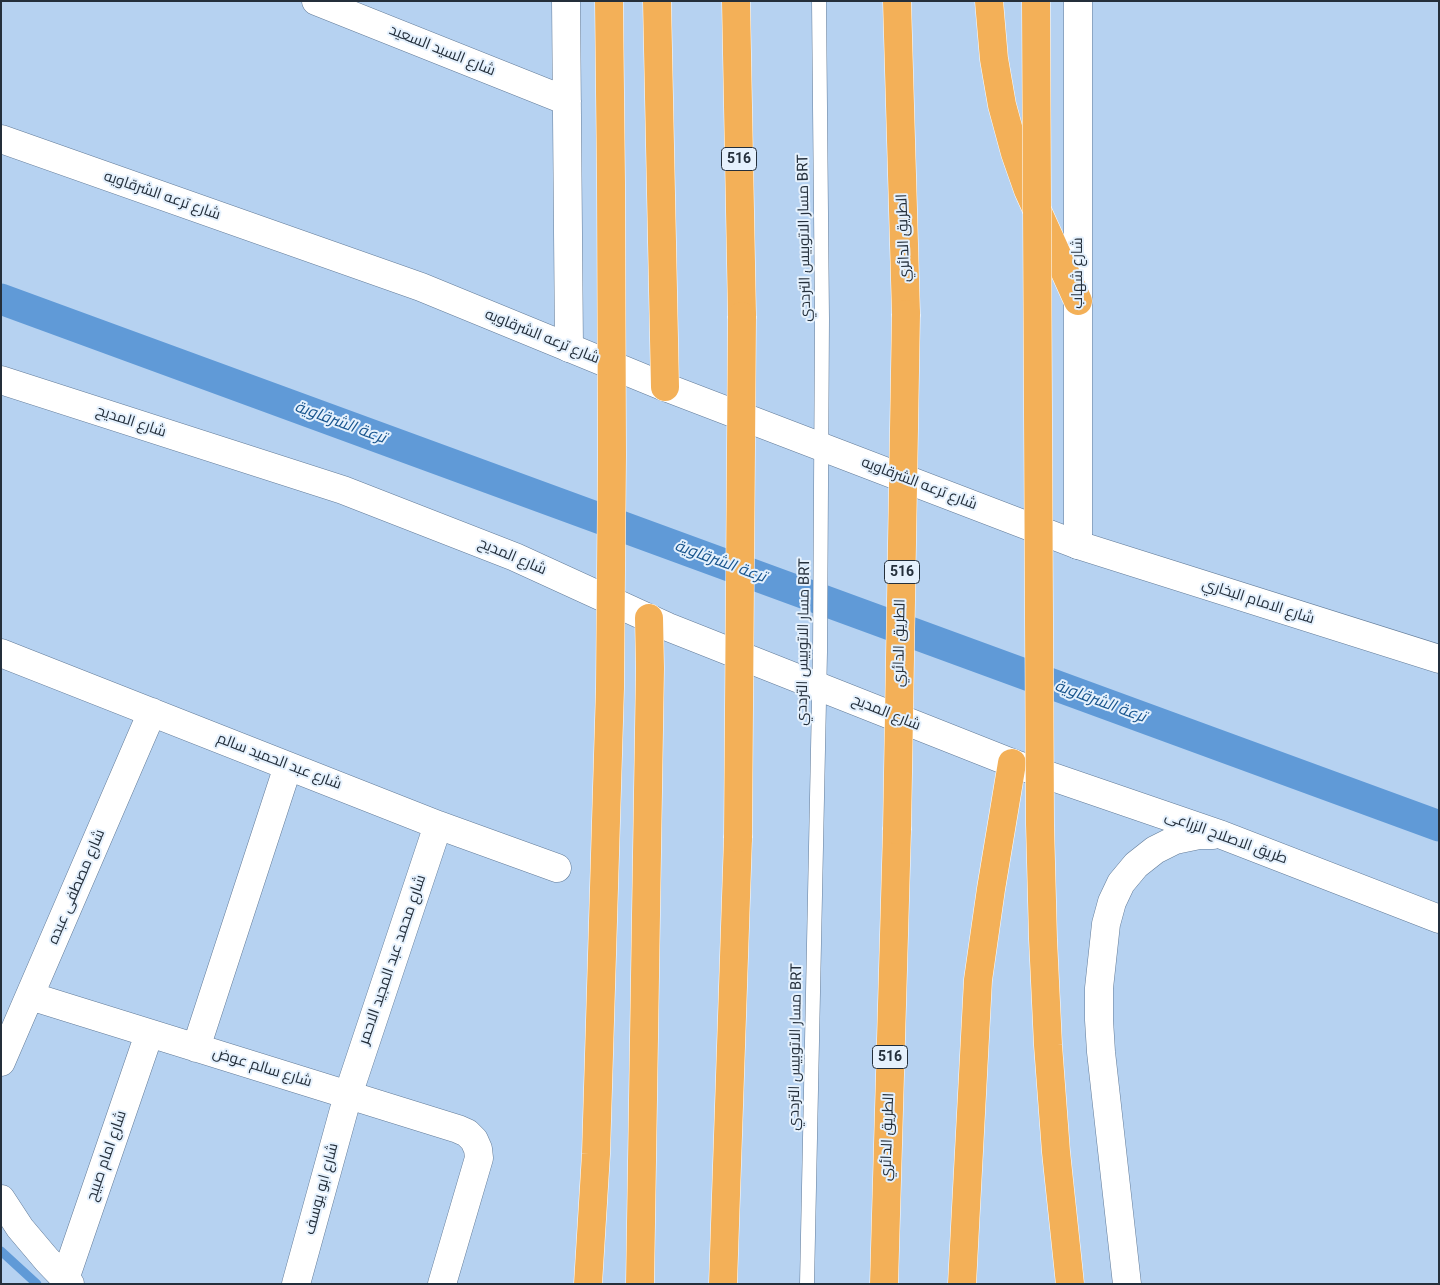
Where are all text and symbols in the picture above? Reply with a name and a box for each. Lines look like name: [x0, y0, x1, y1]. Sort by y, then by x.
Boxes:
street label: شارع السيد السعيد: [386, 21, 498, 81]
road number: 516: [722, 148, 756, 170]
street label: مسار الاتوبيس الترددي BRT: [795, 154, 815, 322]
street label: شارع ترعه الشرقاويه: [101, 168, 223, 224]
street label: الطريق الدائري: [893, 194, 915, 282]
street label: شارع شهاب: [1069, 237, 1087, 309]
street label: شارع ترعه الشرقاويه: [482, 306, 602, 368]
water label: ترعة الشرقاوية: [292, 398, 388, 448]
street label: شارع المديح: [94, 402, 168, 442]
street label: شارع ترعه الشرقاويه: [859, 454, 979, 514]
street label: شارع المديح: [475, 535, 549, 579]
water label: ترعة الشرقاوية: [672, 537, 768, 587]
street label: مسار الاتوبيس الترددي BRT: [794, 558, 814, 726]
road number: 516: [884, 560, 920, 584]
street label: شارع الامام البخاري: [1200, 575, 1316, 629]
street label: الطريق الدائري: [890, 599, 910, 687]
water label: ترعة الشرقاوية: [1052, 677, 1148, 727]
street label: شارع المديح: [849, 691, 923, 735]
street label: شارع عبد الحميد سالم: [214, 730, 344, 794]
street label: طريق الاصلاح الزراعى: [1162, 807, 1290, 869]
street label: شارع مصطفى عبده: [45, 827, 109, 947]
street label: شارع محمد عبد المجيد الاحمر: [355, 873, 431, 1047]
street label: مسار الاتوبيس الترددي BRT: [786, 963, 806, 1131]
street label: شارع سالم عوض: [210, 1044, 314, 1092]
road number: 516: [872, 1046, 908, 1068]
street label: الطريق الدائري: [877, 1093, 899, 1181]
street label: شارع امام صبيح: [83, 1108, 131, 1204]
street label: شارع ابو يوسف: [301, 1141, 343, 1237]

